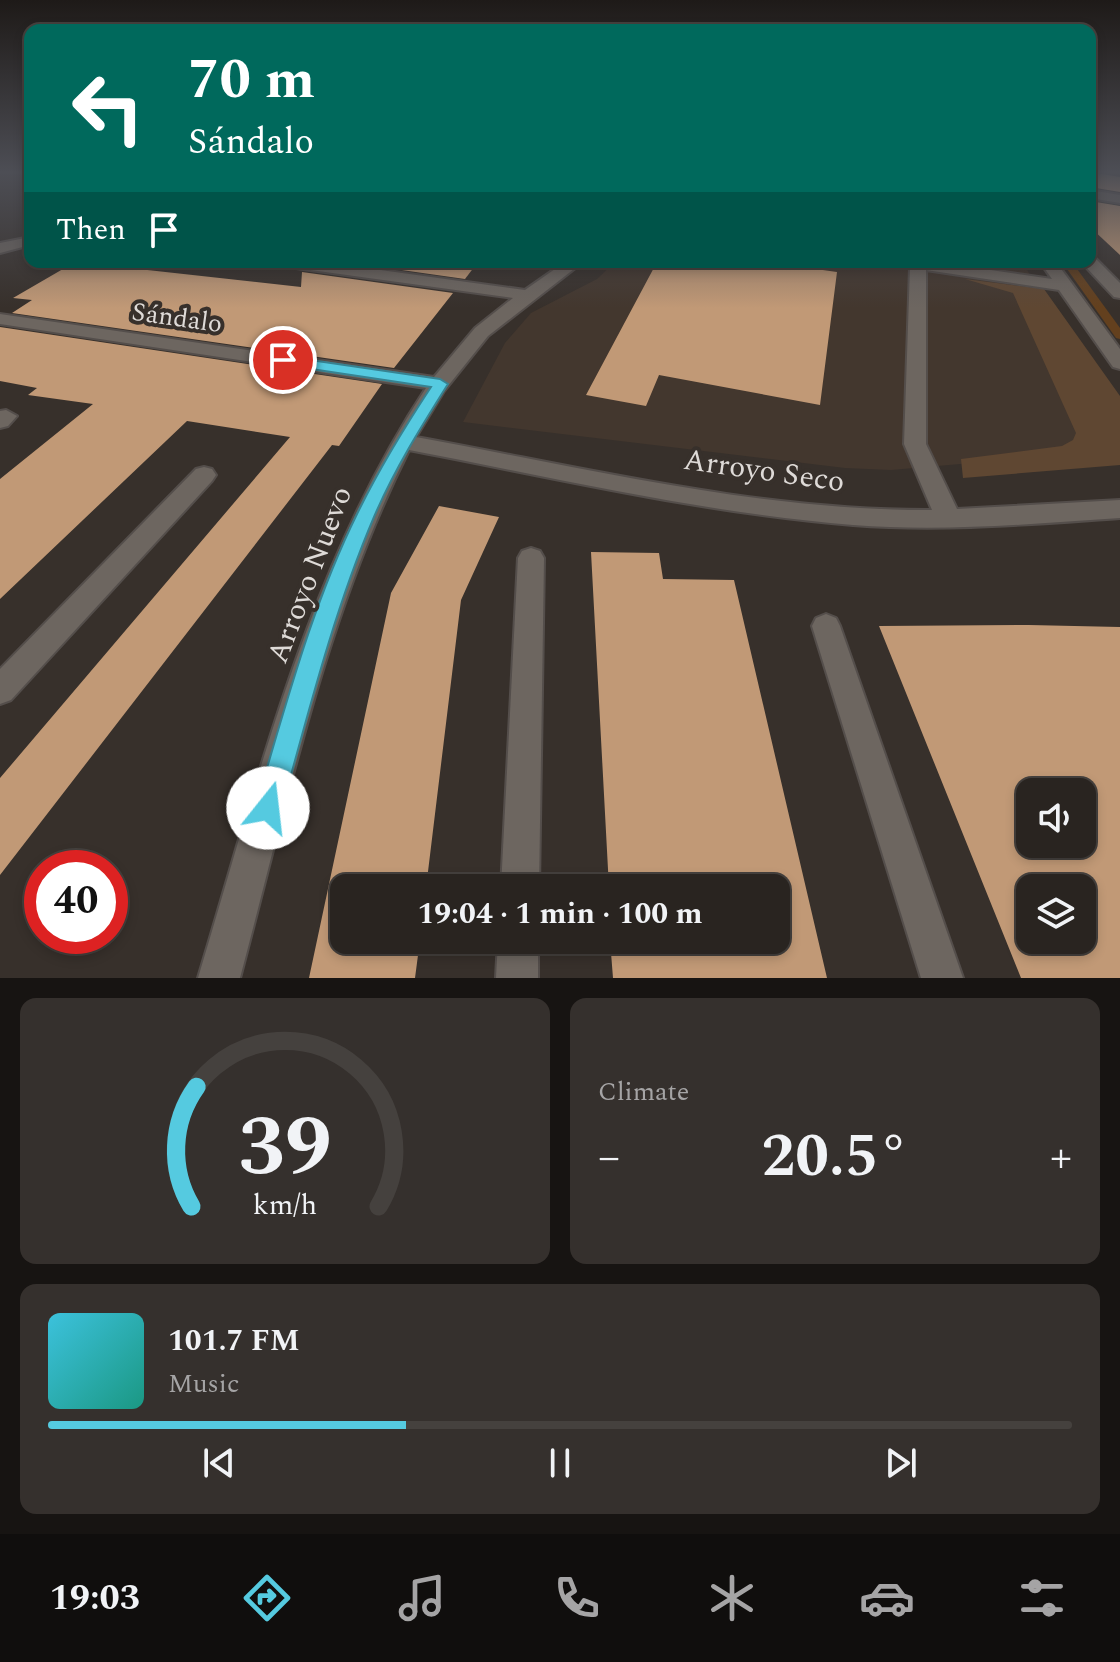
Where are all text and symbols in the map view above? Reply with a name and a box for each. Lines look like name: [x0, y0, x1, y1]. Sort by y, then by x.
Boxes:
text: 70 m: [188, 38, 315, 123]
icon: left: [56, 56, 160, 160]
text: Sándalo: [188, 115, 314, 170]
text: Then: [56, 207, 126, 253]
icon: arrive: [142, 208, 186, 252]
street label: Sándalo: [129, 292, 225, 344]
pin: [249, 326, 317, 394]
icon: arrive: [261, 338, 305, 382]
street label: Arroyo Seco: [680, 437, 848, 505]
street label: Arroyo Nuevo: [255, 480, 365, 670]
position arrow: [226, 766, 310, 850]
map controls: [1016, 778, 1096, 954]
button: sound: [1016, 778, 1096, 858]
speed limit sign: 40: [24, 850, 128, 954]
button: layers: [1016, 874, 1096, 954]
text: 19:04 · 1 min · 100 m: [417, 891, 703, 937]
text: Climate: [598, 1072, 689, 1112]
text: 39: [238, 1085, 332, 1212]
text: 20.5°: [761, 1111, 909, 1203]
text: −: [598, 1124, 620, 1191]
text: +: [1050, 1124, 1072, 1191]
text: km/h: [253, 1184, 317, 1227]
text: 101.7 FM: [168, 1318, 300, 1364]
text: Music: [168, 1364, 239, 1404]
icon: previous: [197, 1441, 241, 1485]
icon: pause: [538, 1441, 582, 1485]
icon: next: [879, 1441, 923, 1485]
icon: directions: [239, 1570, 295, 1626]
icon: music: [394, 1570, 450, 1626]
icon: phone: [549, 1570, 605, 1626]
icon: climate: [704, 1570, 760, 1626]
icon: car: [859, 1570, 915, 1626]
icon: filters: [1014, 1570, 1070, 1626]
text: 19:03: [50, 1571, 140, 1626]

